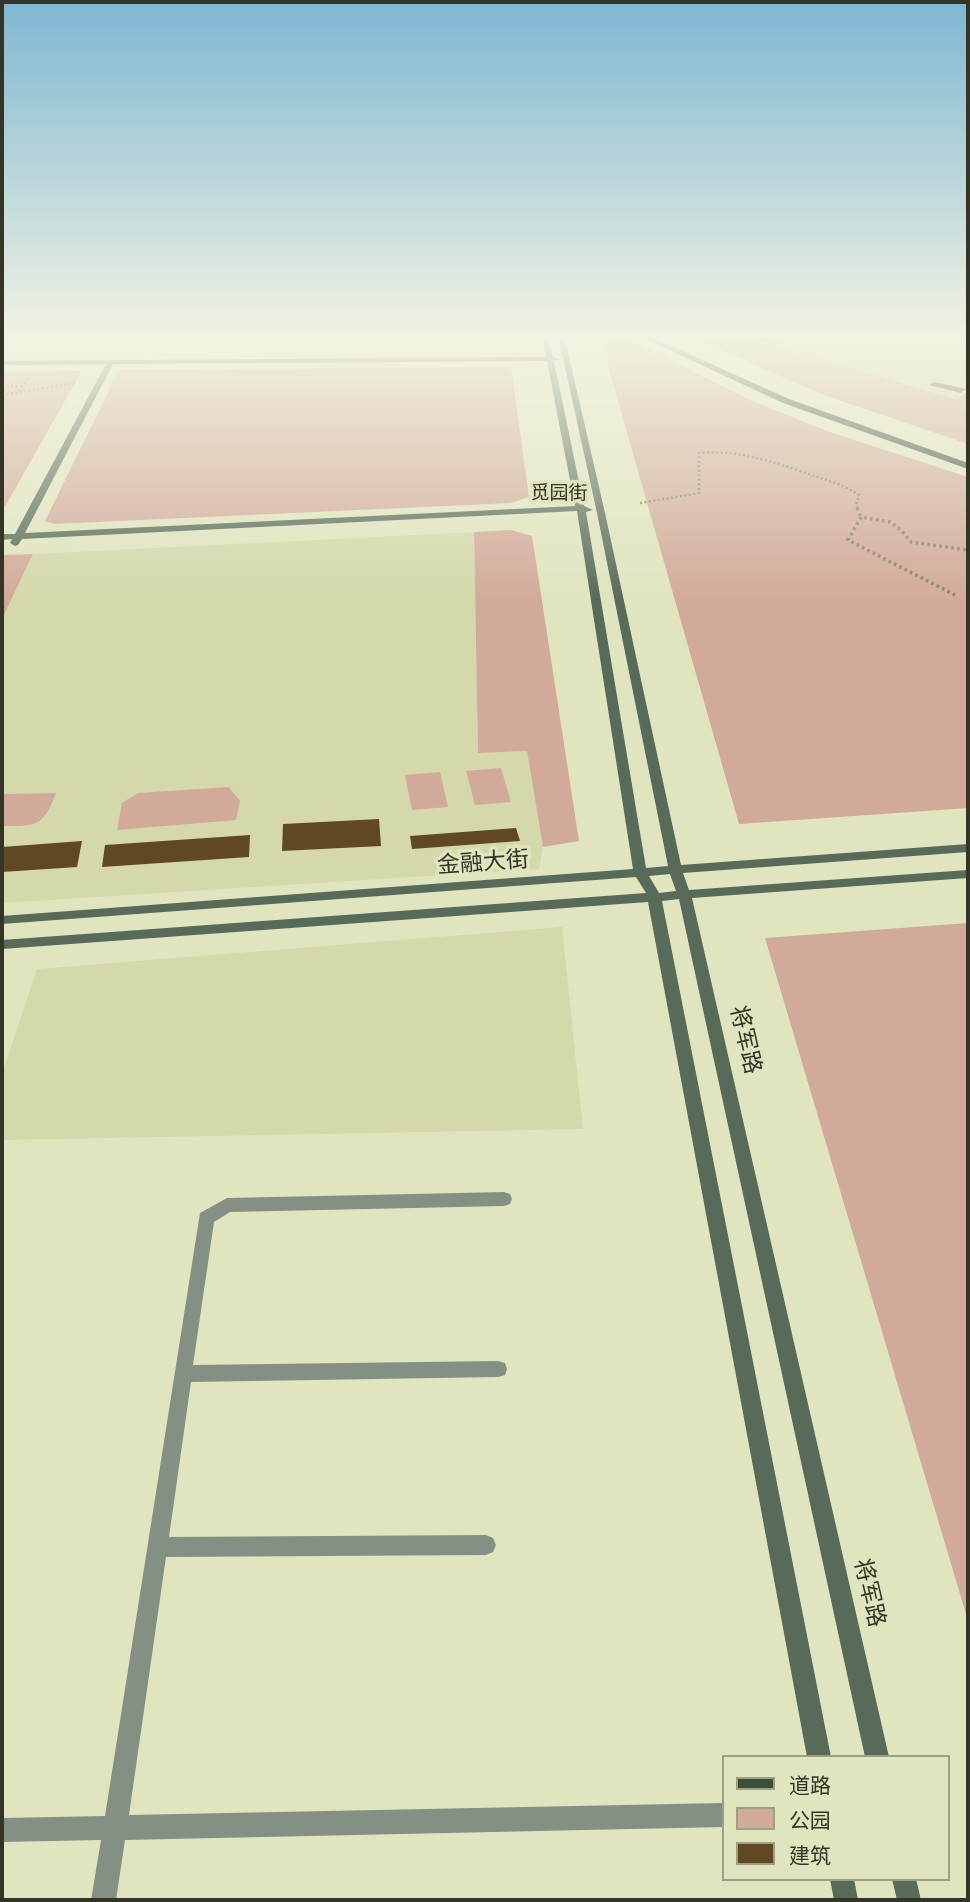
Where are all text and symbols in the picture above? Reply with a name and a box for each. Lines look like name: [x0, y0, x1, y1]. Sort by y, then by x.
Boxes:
street label: 觅园街: [531, 483, 587, 505]
street label: 金融大街: [436, 846, 530, 880]
street label: 将军路: [724, 1003, 766, 1077]
street label: 将军路: [848, 1556, 890, 1630]
legend: [722, 1755, 949, 1881]
text: 道路: [789, 1771, 831, 1799]
text: 公园: [789, 1806, 831, 1834]
text: 建筑: [789, 1841, 831, 1869]

